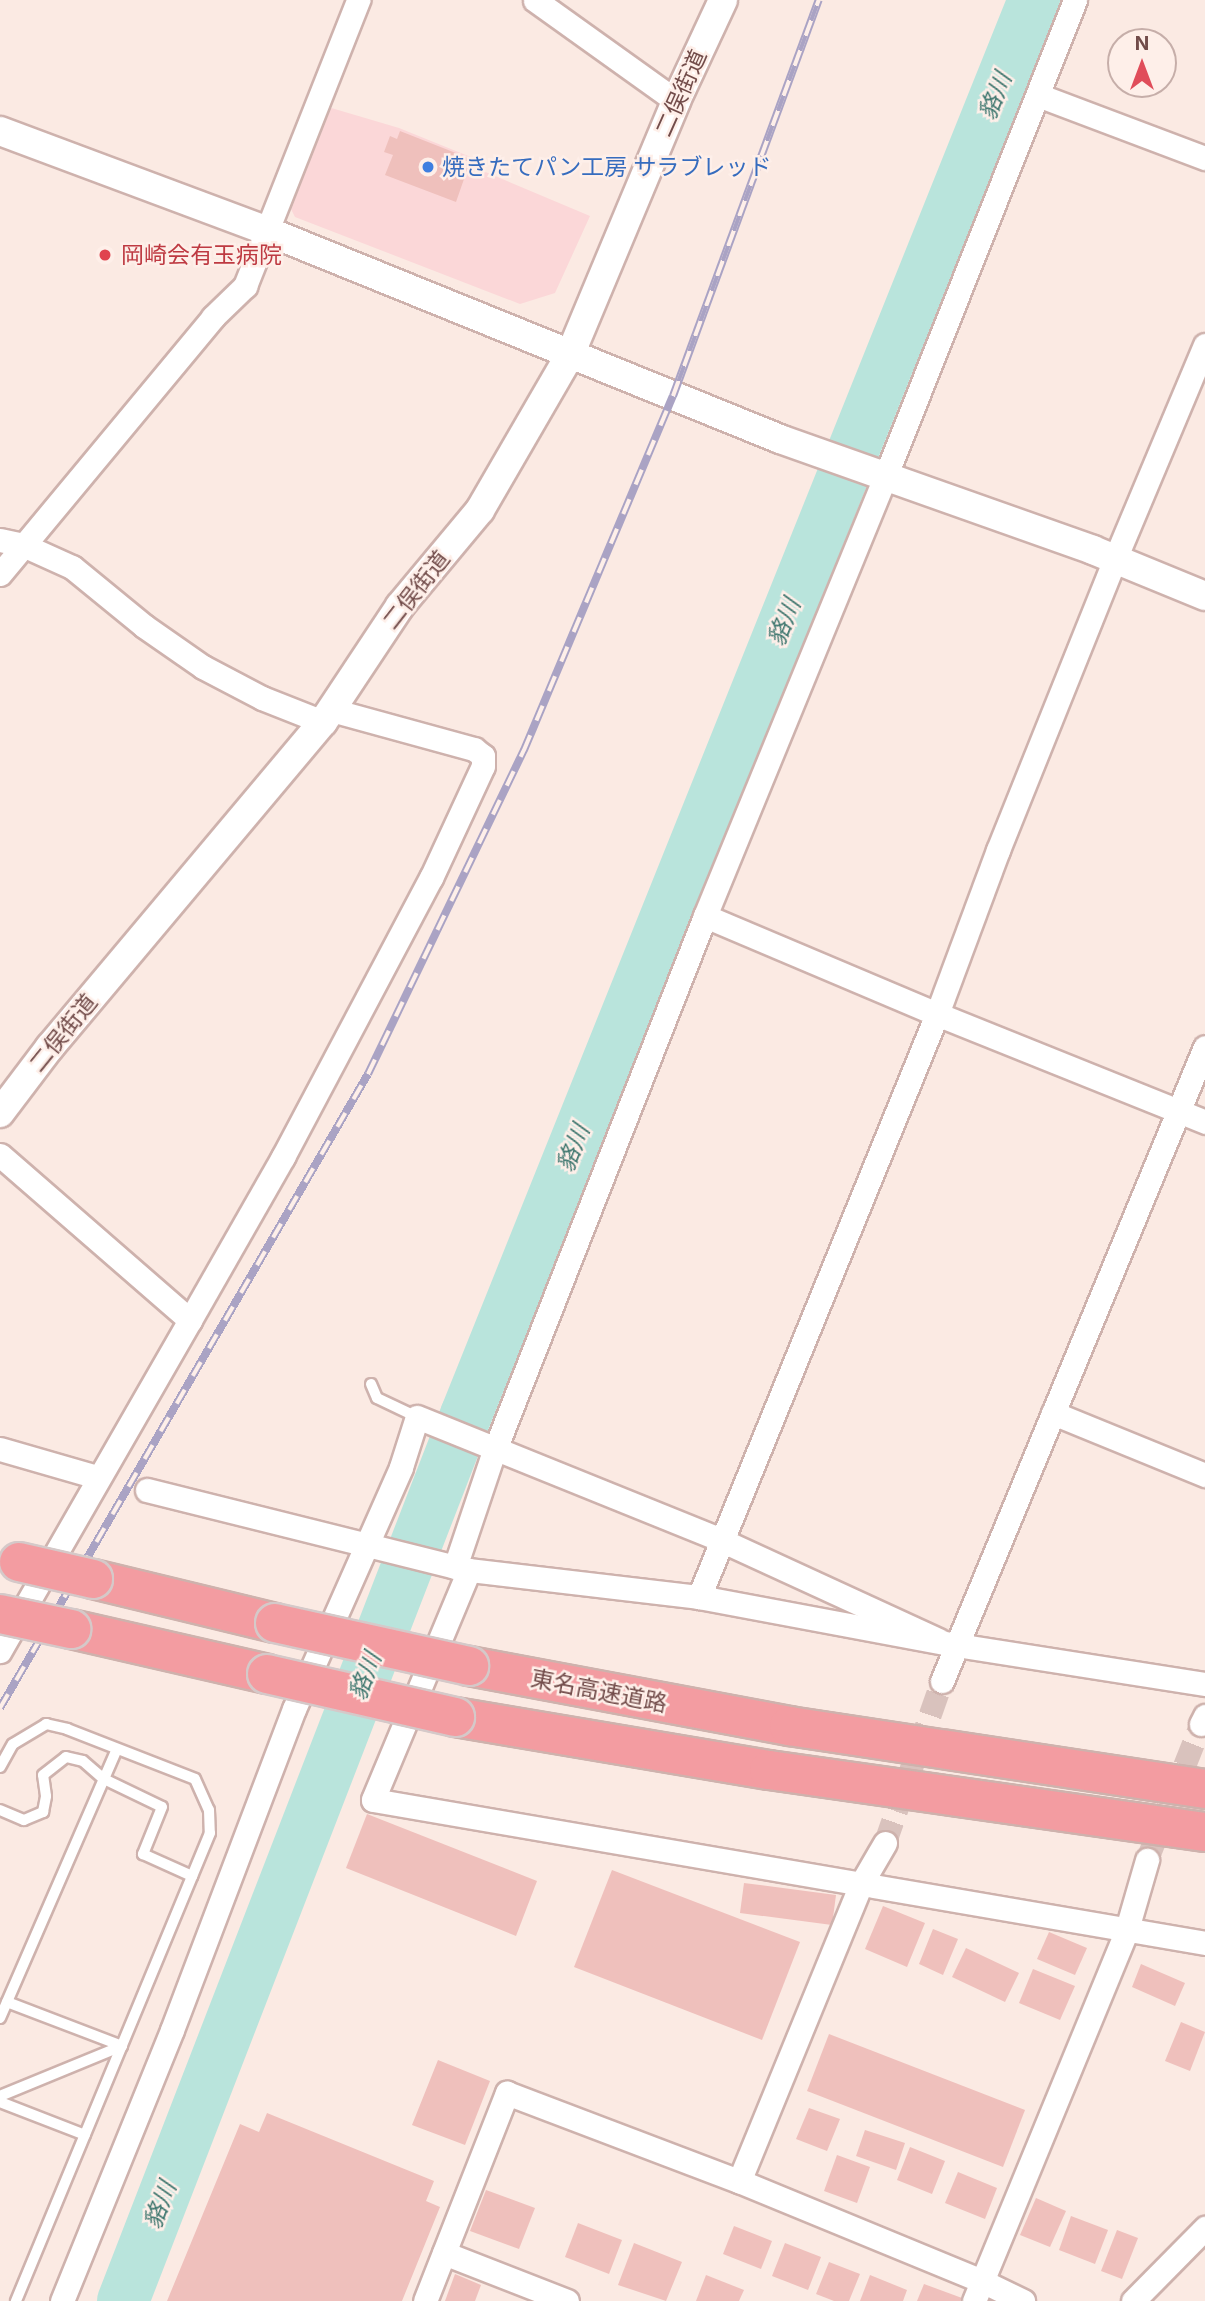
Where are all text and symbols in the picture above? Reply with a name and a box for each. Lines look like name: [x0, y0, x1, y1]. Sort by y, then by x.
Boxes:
north arrow: [1107, 28, 1177, 98]
text: N: [1135, 32, 1149, 55]
street label: 二俣街道: [650, 45, 712, 141]
water label: 貉川: [973, 68, 1017, 124]
place label: 焼きたてパン工房 サラブレッド: [442, 153, 770, 181]
marker: 焼きたてパン工房 サラブレッド: [420, 159, 436, 175]
place label: 岡崎会有玉病院: [121, 241, 282, 269]
marker: 岡崎会有玉病院: [95, 245, 115, 265]
street label: 二俣街道: [377, 545, 455, 635]
water label: 貉川: [762, 594, 806, 650]
street label: 二俣街道: [23, 989, 103, 1077]
water label: 貉川: [551, 1120, 595, 1176]
water label: 貉川: [343, 1648, 387, 1704]
street label: 東名高速道路: [529, 1664, 669, 1718]
water label: 貉川: [138, 2177, 182, 2233]

